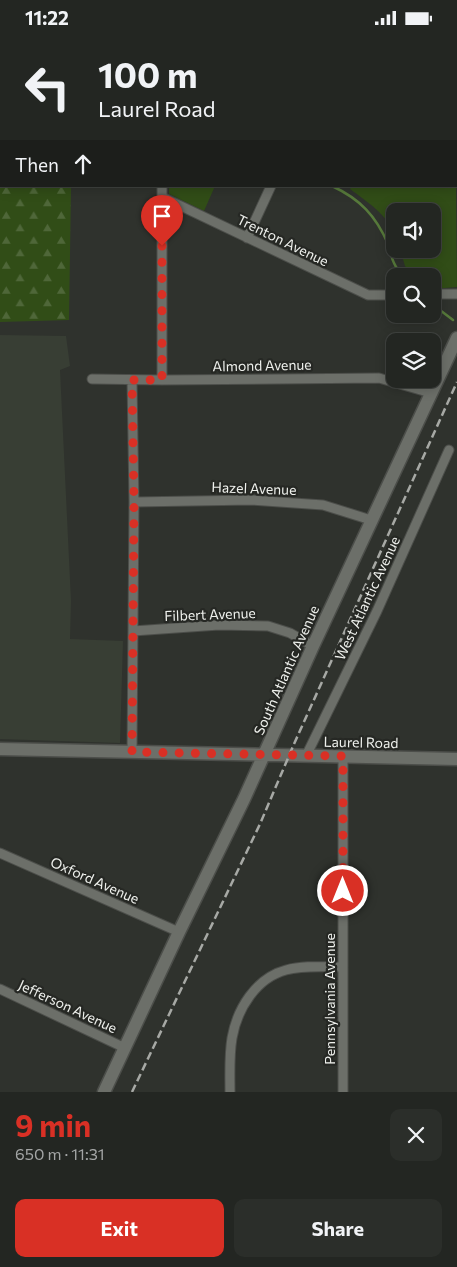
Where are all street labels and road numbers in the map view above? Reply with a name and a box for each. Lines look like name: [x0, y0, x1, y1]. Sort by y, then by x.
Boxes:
street label: Trenton Avenue: [234, 210, 332, 270]
street label: Almond Avenue: [212, 356, 312, 374]
street label: Hazel Avenue: [211, 478, 297, 498]
street label: West Atlantic Avenue: [331, 533, 403, 663]
street label: South Atlantic Avenue: [250, 603, 322, 737]
street label: Filbert Avenue: [164, 604, 256, 624]
street label: Laurel Road: [323, 733, 399, 751]
street label: Oxford Avenue: [48, 853, 142, 907]
street label: Pennsylvania Avenue: [321, 933, 338, 1065]
street label: Jefferson Avenue: [16, 976, 120, 1036]

